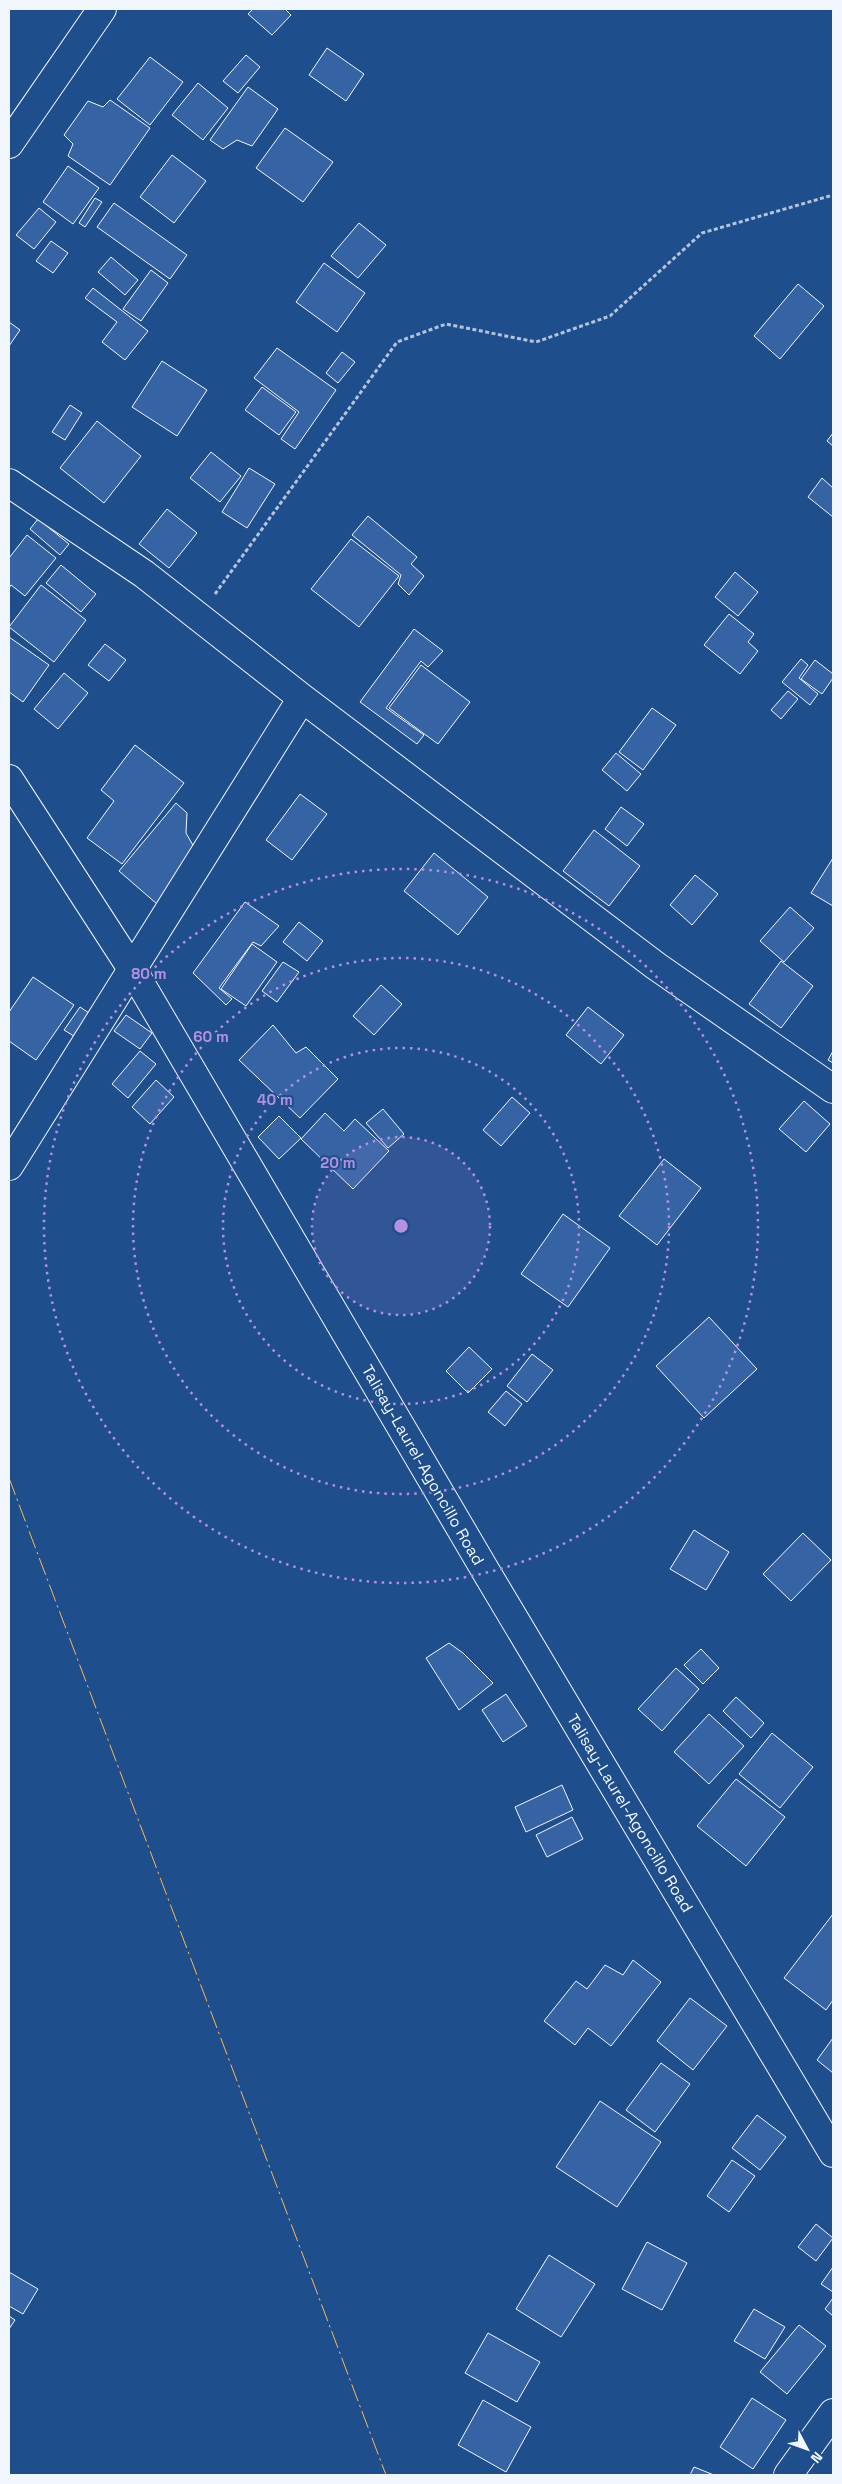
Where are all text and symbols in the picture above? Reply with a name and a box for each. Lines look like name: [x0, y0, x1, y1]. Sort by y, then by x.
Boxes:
text: 80 m: [131, 964, 167, 983]
text: 60 m: [193, 1027, 229, 1046]
text: 40 m: [257, 1090, 293, 1109]
text: 20 m: [320, 1153, 356, 1172]
centre of rings: [392, 1217, 410, 1235]
street label: Talisay-Laurel-Agoncillo Road: [357, 1361, 489, 1569]
street label: Talisay-Laurel-Agoncillo Road: [562, 1710, 698, 1916]
north arrow: [782, 2424, 832, 2474]
text: N: [807, 2448, 827, 2467]

